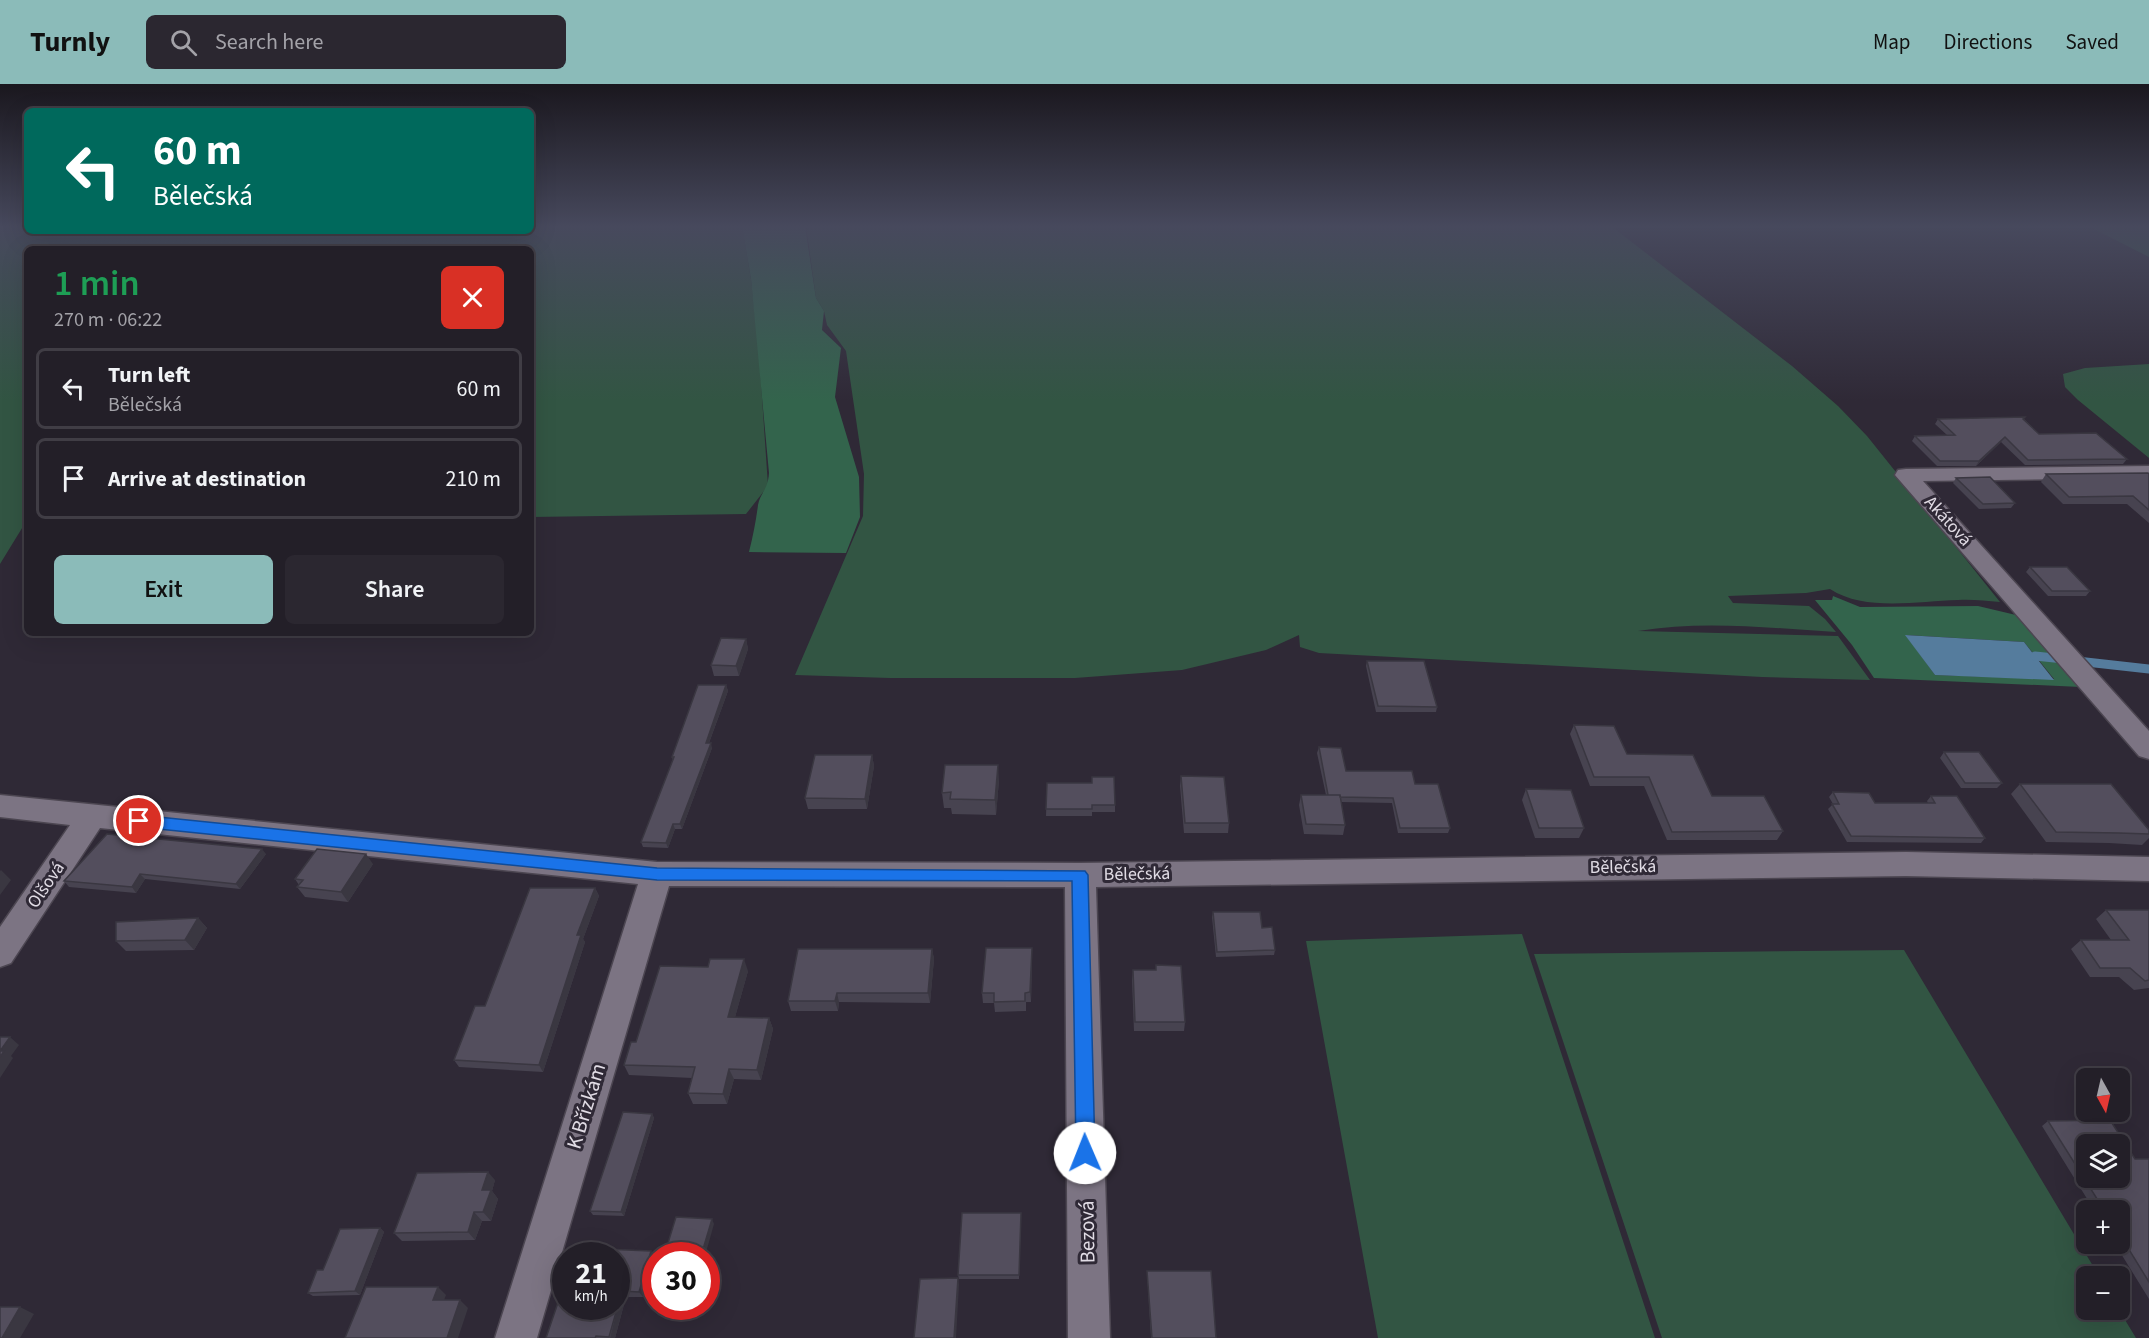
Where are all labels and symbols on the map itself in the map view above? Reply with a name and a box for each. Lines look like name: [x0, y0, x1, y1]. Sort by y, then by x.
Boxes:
street label: Akátová: [1919, 490, 1977, 552]
pin: [113, 795, 164, 846]
street label: Bělečská: [1589, 854, 1657, 880]
street label: Olšová: [21, 857, 71, 913]
street label: Bělečská: [1103, 861, 1171, 887]
street label: K Břízkám: [559, 1059, 613, 1153]
north arrow: [2076, 1068, 2130, 1122]
position arrow: [1053, 1121, 1117, 1185]
street label: Bezová: [1071, 1200, 1103, 1264]
speed limit sign: 30: [642, 1242, 720, 1320]

